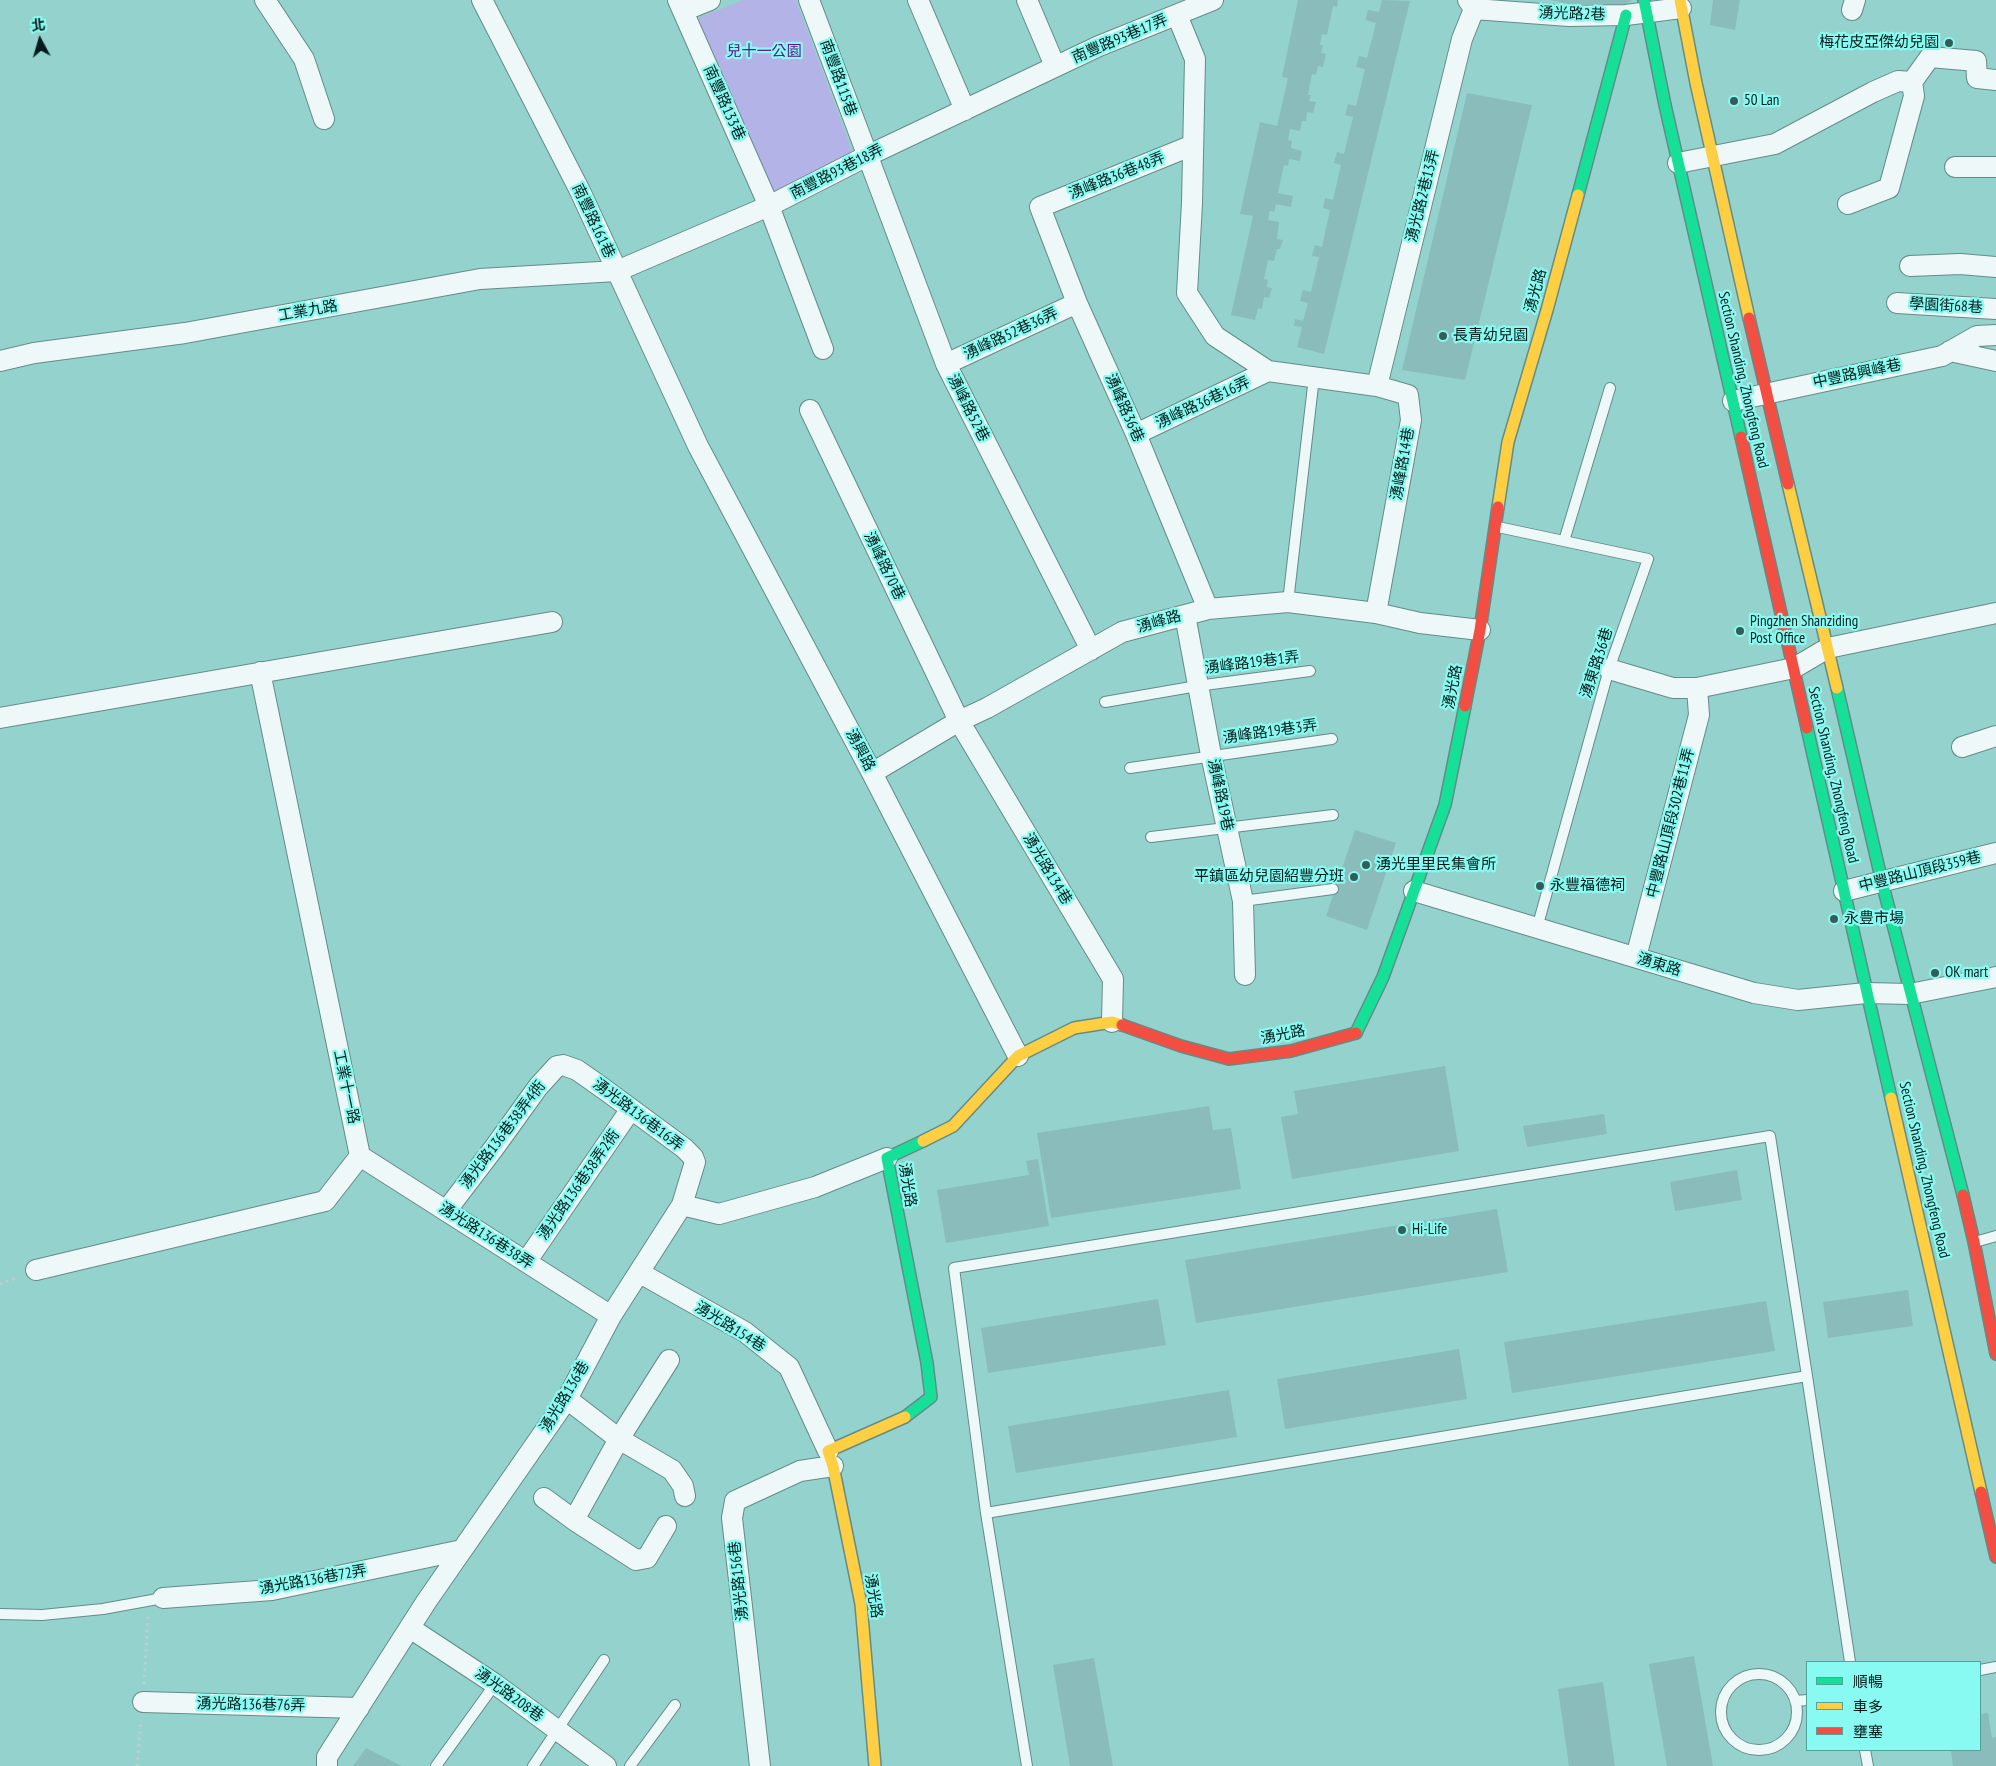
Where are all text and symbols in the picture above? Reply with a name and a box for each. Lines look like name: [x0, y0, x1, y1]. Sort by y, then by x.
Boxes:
street label: 湧光路2巷: [1538, 4, 1606, 24]
street label: 南豐路93巷17弄: [1070, 11, 1170, 67]
north arrow: [15, 15, 65, 65]
text: 北: [31, 15, 46, 35]
place label: 梅花皮亞傑幼兒園: [1819, 34, 1939, 52]
street label: 南豐路115巷: [816, 37, 860, 119]
marker: 梅花皮亞傑幼兒園: [1943, 37, 1955, 49]
park label: 兒十一公園: [727, 43, 801, 61]
street label: 南豐路133巷: [699, 63, 749, 143]
place label: 50 Lan: [1744, 92, 1779, 110]
marker: 50 Lan: [1728, 95, 1740, 107]
street label: 南豐路93巷18弄: [787, 141, 887, 203]
street label: 湧光路2巷13弄: [1403, 148, 1443, 244]
street label: 湧峰路36巷48弄: [1066, 149, 1168, 203]
street label: 南豐路161巷: [568, 181, 618, 261]
street label: 湧光路: [1521, 267, 1551, 315]
street label: Section Shanding, Zhongfeng Road: [1714, 290, 1772, 470]
street label: 學園街68巷: [1909, 295, 1983, 317]
street label: 工業九路: [277, 297, 339, 325]
street label: 湧峰路52巷36弄: [961, 304, 1061, 364]
place label: 長青幼兒園: [1453, 327, 1528, 345]
marker: 長青幼兒園: [1437, 330, 1449, 342]
street label: 中豐路興峰巷: [1811, 356, 1903, 392]
street label: 湧峰路52巷: [943, 371, 993, 445]
street label: 湧峰路36巷: [1101, 371, 1147, 445]
street label: 湧峰路36巷16弄: [1153, 373, 1253, 433]
street label: 湧峰路14巷: [1388, 426, 1418, 502]
street label: 湧峰路70巷: [860, 529, 908, 603]
street label: 湧峰路: [1135, 607, 1183, 637]
place label: Pingzhen Shanziding Post Office: [1750, 613, 1858, 648]
street label: 湧東路36巷: [1577, 625, 1617, 701]
marker: Pingzhen Shanziding Post Office: [1734, 625, 1746, 637]
street label: 湧峰路19巷1弄: [1204, 648, 1300, 678]
street label: 湧光路: [1440, 663, 1466, 711]
street label: Section Shanding, Zhongfeng Road: [1804, 685, 1862, 865]
street label: 湧峰路19巷3弄: [1222, 716, 1318, 748]
street label: 湧興路: [841, 726, 879, 774]
street label: 中豐路山頂段302巷11弄: [1644, 746, 1698, 900]
street label: 湧峰路19巷: [1204, 757, 1236, 833]
street label: 湧光路134巷: [1019, 830, 1075, 908]
street label: 中豐路山頂段359巷: [1857, 848, 1983, 896]
place label: 湧光里里民集會所: [1376, 856, 1496, 874]
marker: 湧光里里民集會所: [1360, 859, 1372, 871]
place label: 平鎮區幼兒園紹豐分班: [1194, 868, 1344, 886]
marker: 平鎮區幼兒園紹豐分班: [1348, 871, 1360, 883]
place label: 永豐福德祠: [1550, 877, 1625, 895]
marker: 永豐福德祠: [1534, 880, 1546, 892]
place label: 永豊市場: [1844, 910, 1904, 928]
marker: 永豊市場: [1828, 913, 1840, 925]
street label: 湧東路: [1635, 950, 1683, 980]
place label: OK mart: [1945, 964, 1988, 982]
marker: OK mart: [1929, 967, 1941, 979]
street label: 湧光路: [1259, 1022, 1307, 1048]
street label: 工業十一路: [329, 1048, 363, 1126]
street label: 湧光路136巷16弄: [589, 1075, 687, 1155]
street label: 湧光路136巷38弄4衖: [457, 1077, 549, 1193]
street label: Section Shanding, Zhongfeng Road: [1895, 1080, 1953, 1260]
street label: 湧光路136巷38弄2衖: [534, 1126, 624, 1244]
street label: 湧光路: [895, 1161, 919, 1209]
street label: 湧光路136巷38弄: [435, 1199, 537, 1273]
place label: Hi-Life: [1412, 1221, 1447, 1239]
marker: Hi-Life: [1396, 1224, 1408, 1236]
street label: 湧光路154巷: [691, 1298, 769, 1356]
street label: 湧光路136巷: [537, 1358, 593, 1436]
street label: 湧光路156巷: [726, 1540, 752, 1622]
street label: 湧光路136巷72弄: [258, 1562, 368, 1598]
street label: 湧光路: [861, 1572, 885, 1620]
legend: [1806, 1661, 1981, 1751]
street label: 湧光路208巷: [471, 1664, 547, 1726]
text: 順暢: [1853, 1672, 1883, 1691]
street label: 湧光路136巷76弄: [196, 1695, 306, 1715]
text: 車多: [1853, 1697, 1883, 1716]
text: 壅塞: [1853, 1722, 1883, 1741]

